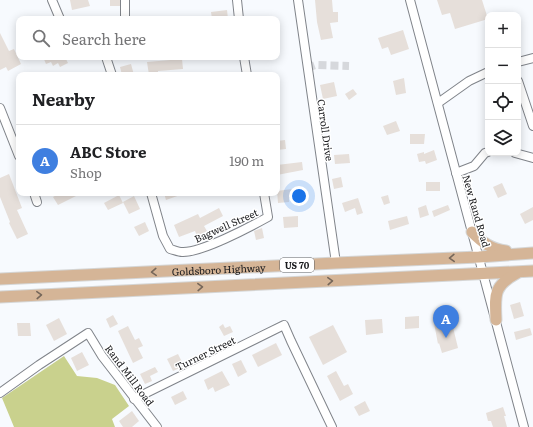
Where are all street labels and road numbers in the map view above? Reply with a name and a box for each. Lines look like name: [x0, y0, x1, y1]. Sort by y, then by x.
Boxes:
street label: Carroll Drive: [314, 98, 338, 162]
street label: New Rand Road: [459, 173, 495, 249]
street label: Bagwell Street: [192, 204, 260, 246]
road number: US 70: [280, 258, 314, 272]
street label: Goldsboro Highway: [172, 259, 266, 278]
street label: Turner Street: [172, 332, 238, 374]
street label: Rand Mill Road: [102, 341, 158, 409]

